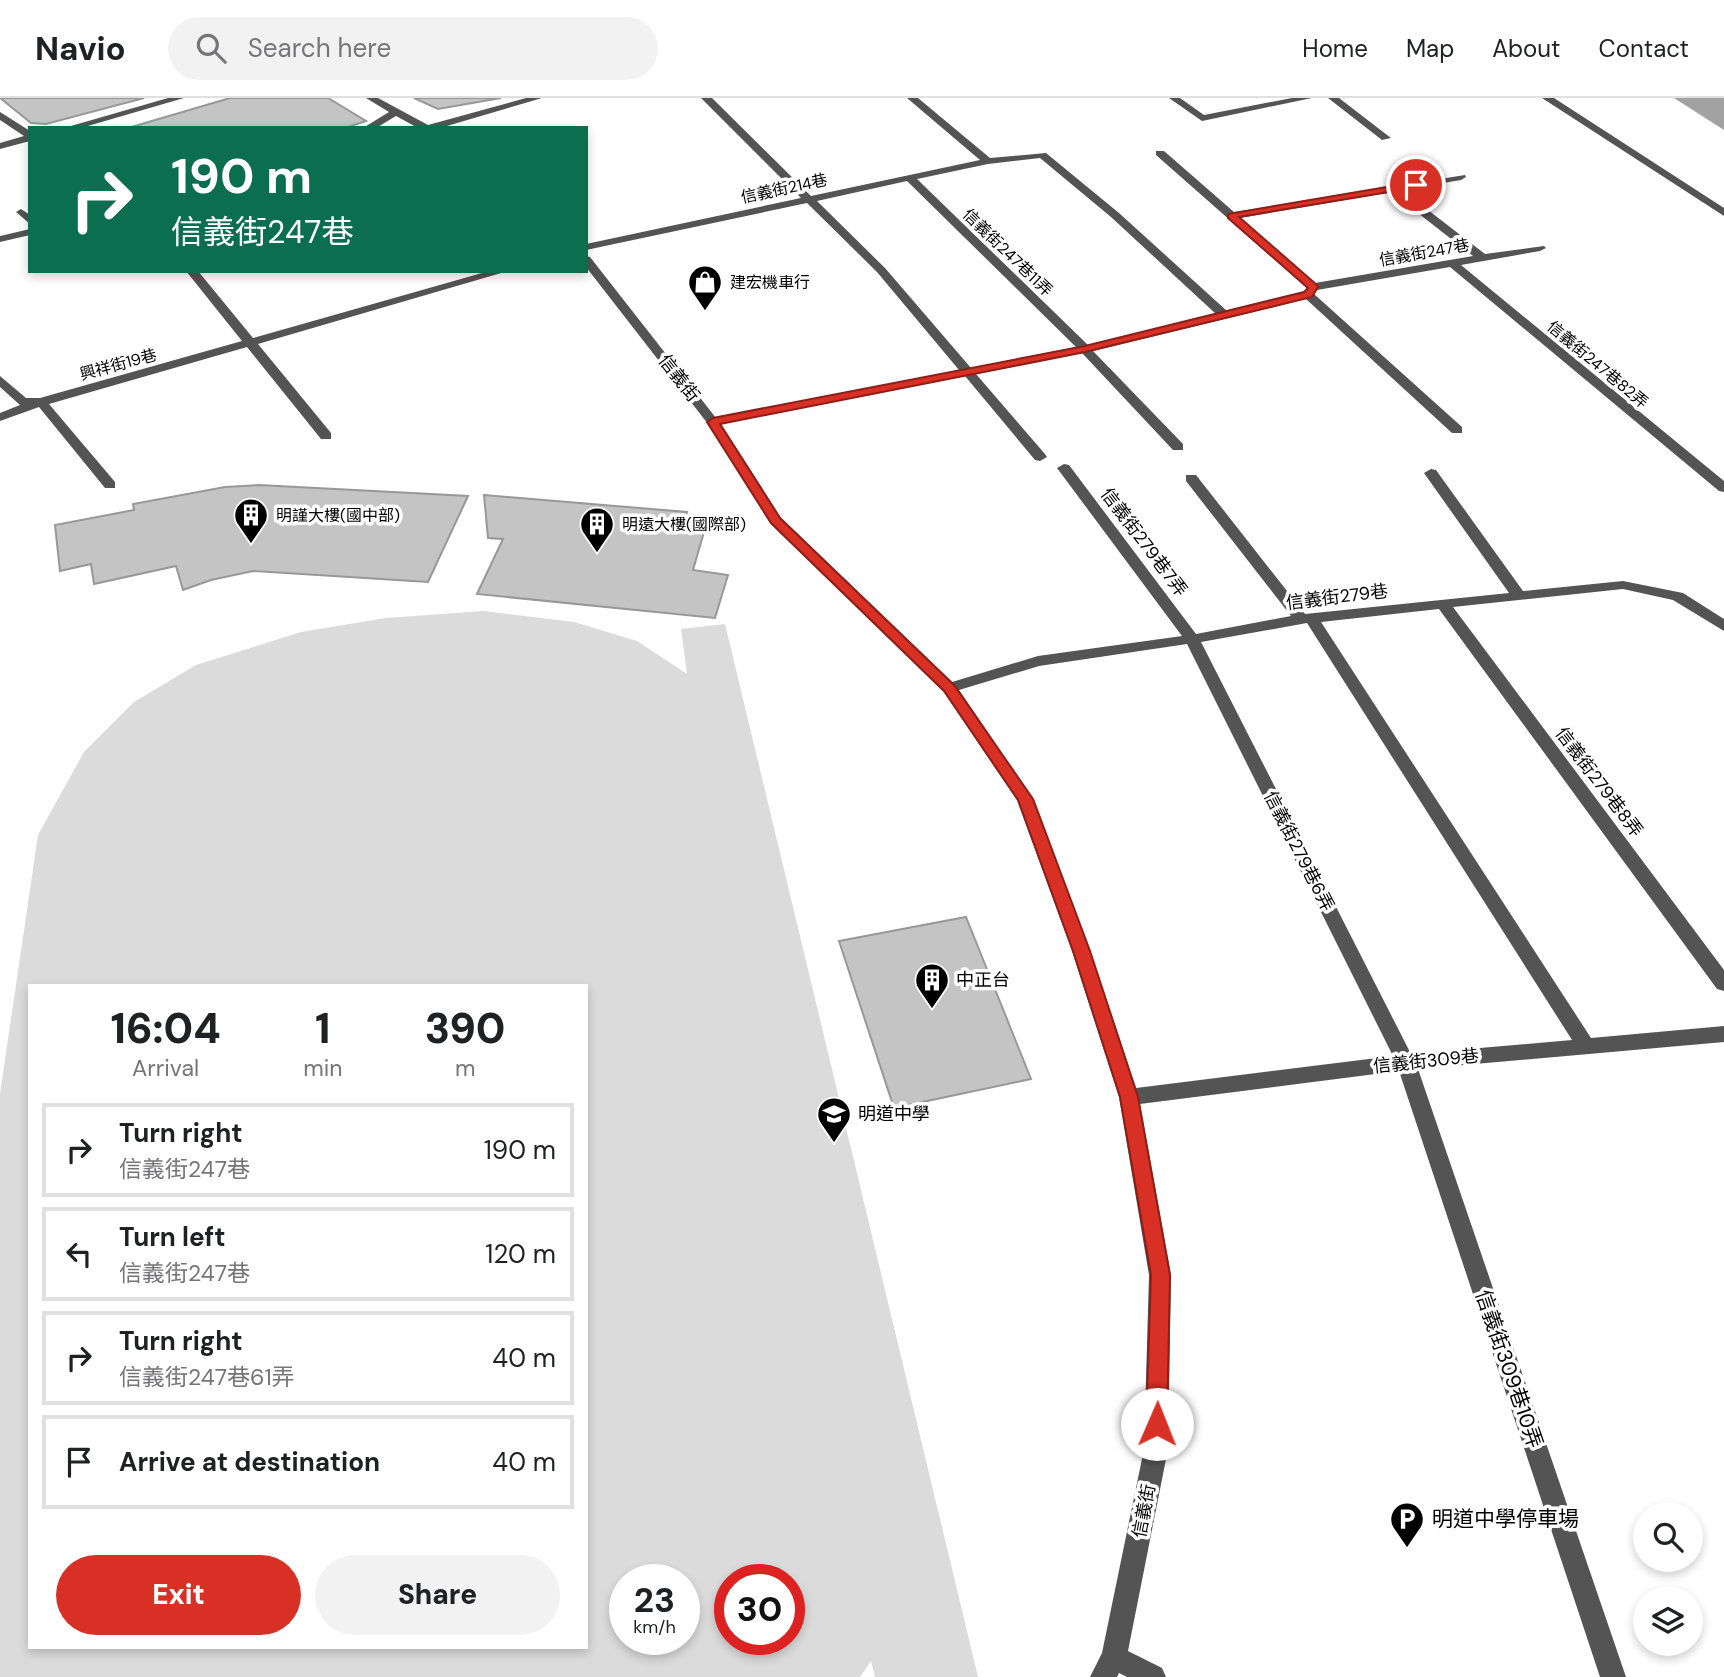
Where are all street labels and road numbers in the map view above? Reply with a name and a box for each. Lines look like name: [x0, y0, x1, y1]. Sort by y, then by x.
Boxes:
street label: 信義街214巷: [739, 169, 829, 208]
street label: 信義街247巷11弄: [958, 204, 1057, 301]
street label: 信義街247巷: [1377, 234, 1471, 271]
street label: 信義街247巷82弄: [1543, 316, 1653, 413]
street label: 興祥街19巷: [77, 344, 159, 385]
street label: 信義街: [653, 349, 705, 407]
street label: 信義街279巷7弄: [1095, 483, 1193, 601]
street label: 信義街279巷: [1285, 579, 1389, 615]
street label: 信義街279巷8弄: [1550, 722, 1648, 842]
street label: 信義街279巷6弄: [1258, 787, 1340, 915]
street label: 信義街309巷: [1372, 1044, 1480, 1078]
street label: 信義街309巷10弄: [1469, 1286, 1549, 1452]
street label: 信義街: [1127, 1482, 1161, 1540]

